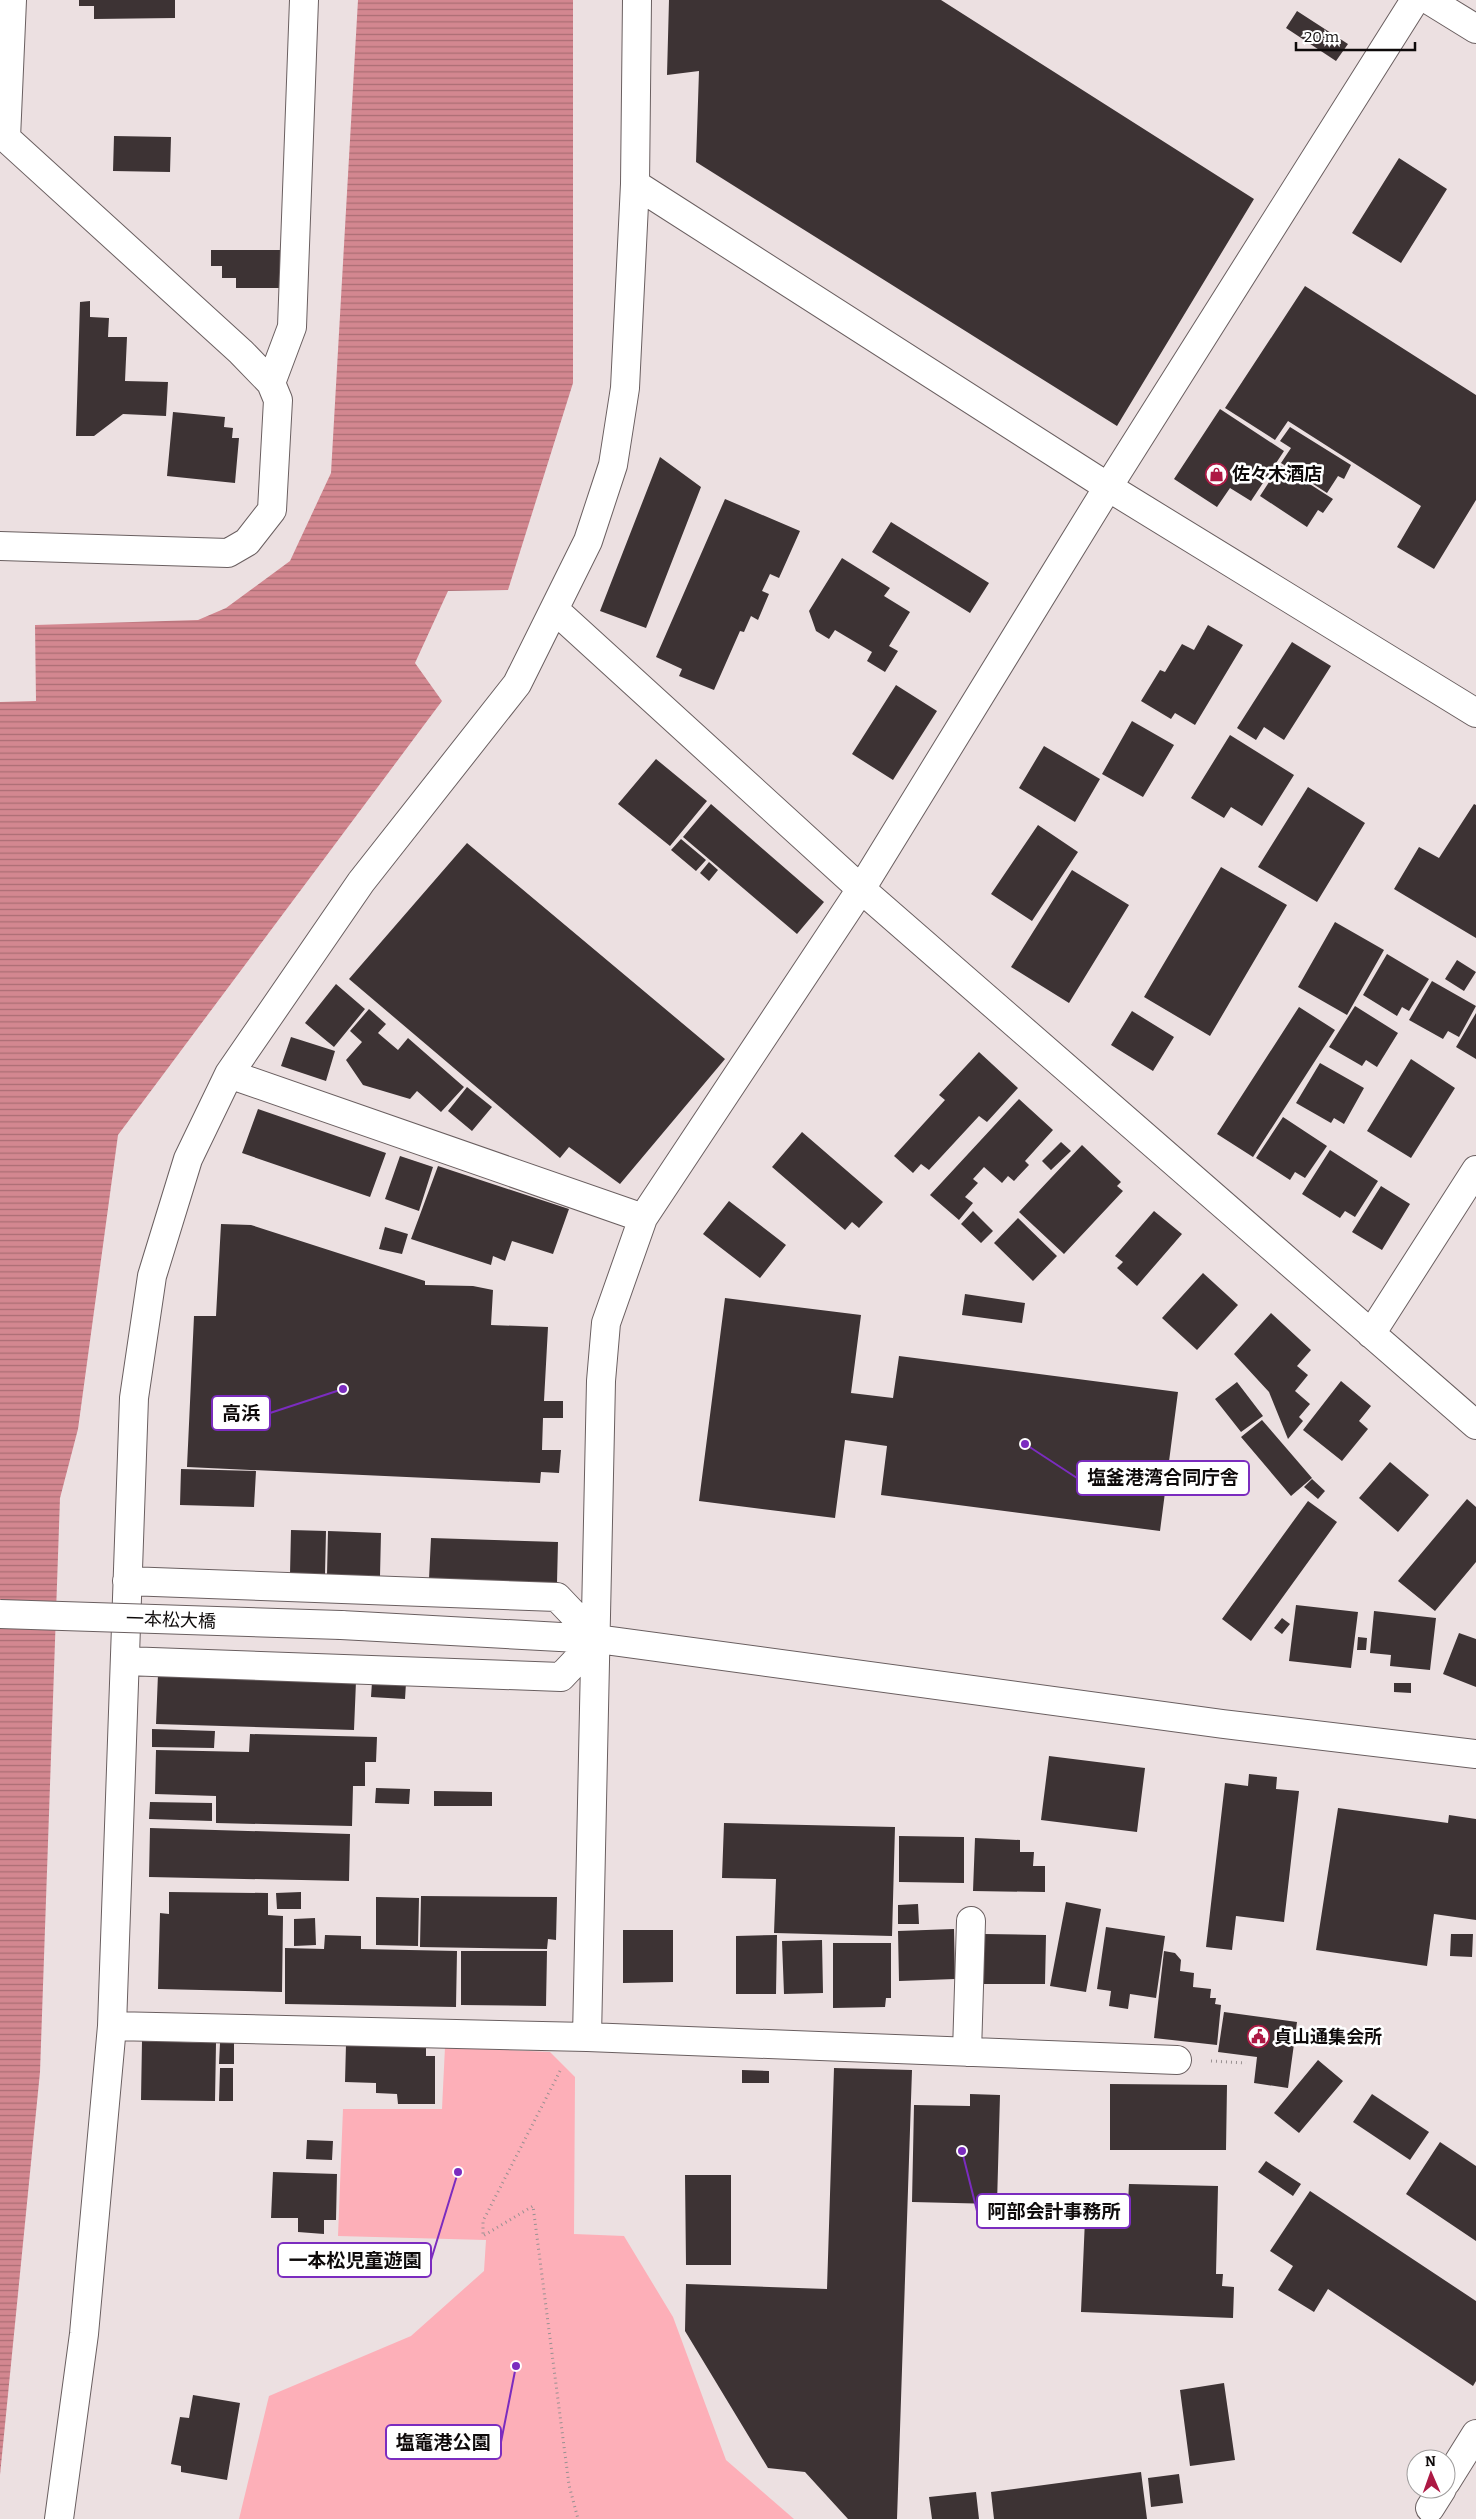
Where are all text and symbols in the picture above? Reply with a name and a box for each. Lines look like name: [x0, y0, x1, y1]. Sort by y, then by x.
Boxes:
scale bar: [1296, 20, 1415, 52]
text: 20 m: [1304, 28, 1340, 46]
shop icon: 佐々木酒店: [1204, 462, 1228, 486]
place label: 佐々木酒店: [1232, 463, 1322, 485]
callout: 高浜: [212, 1396, 270, 1430]
text: 高浜: [222, 1402, 260, 1425]
callout: 塩釜港湾合同庁舎: [1077, 1461, 1249, 1495]
text: 塩釜港湾合同庁舎: [1087, 1466, 1239, 1489]
street label: 一本松大橋: [126, 1607, 216, 1633]
public building icon: 貞山通集会所: [1246, 2025, 1270, 2049]
place label: 貞山通集会所: [1274, 2026, 1382, 2048]
callout: 阿部会計事務所: [977, 2194, 1130, 2228]
text: 阿部会計事務所: [987, 2200, 1121, 2223]
callout: 一本松児童遊園: [278, 2243, 431, 2277]
text: 一本松児童遊園: [288, 2249, 422, 2272]
callout: 塩竈港公園: [386, 2425, 501, 2459]
text: 塩竈港公園: [395, 2431, 491, 2454]
north arrow: [1406, 2449, 1456, 2499]
text: N: [1425, 2453, 1436, 2470]

